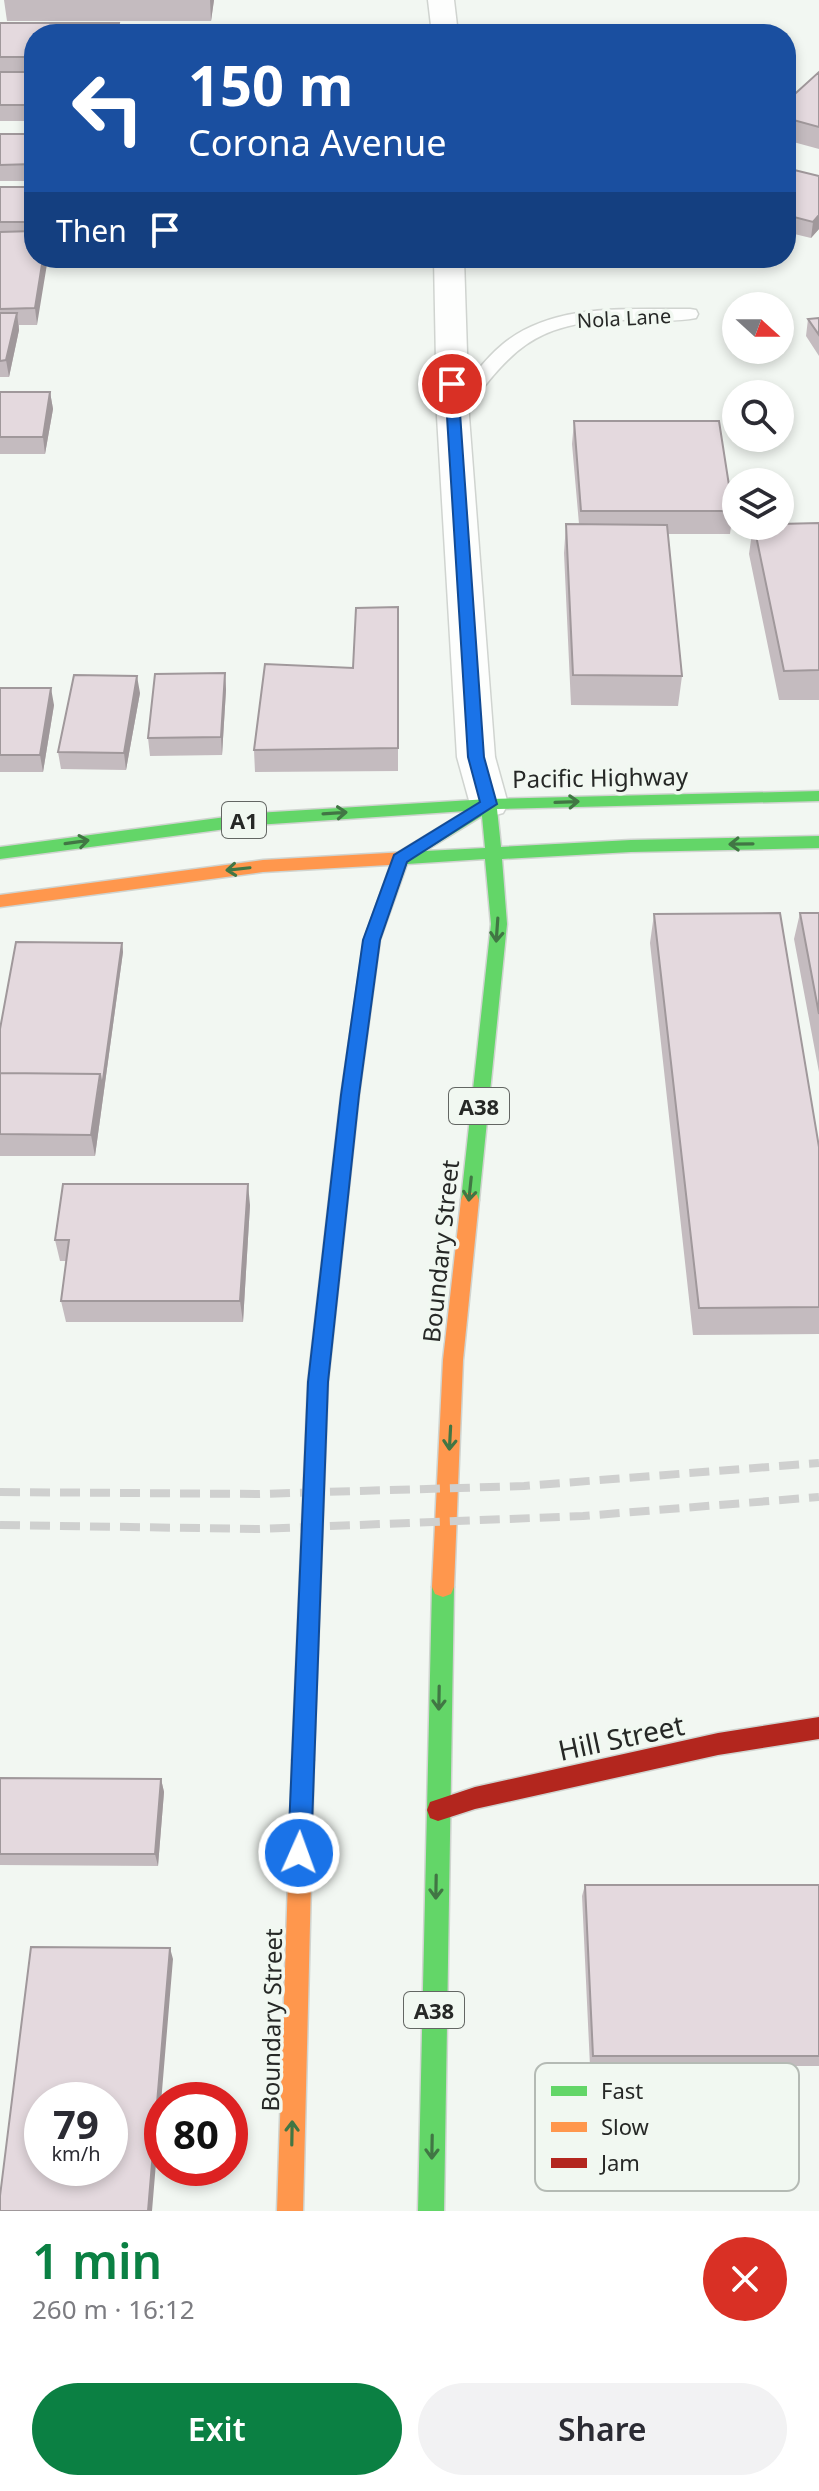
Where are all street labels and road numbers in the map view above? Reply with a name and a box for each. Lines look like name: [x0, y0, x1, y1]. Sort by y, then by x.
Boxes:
street label: Nola Lane: [576, 302, 672, 334]
street label: Pacific Highway: [512, 759, 689, 795]
road number: A1: [222, 802, 266, 838]
road number: A38: [449, 1088, 509, 1124]
street label: Boundary Street: [414, 1158, 466, 1344]
street label: Hill Street: [555, 1705, 687, 1769]
street label: Boundary Street: [253, 1928, 289, 2112]
road number: A38: [404, 1992, 464, 2028]

